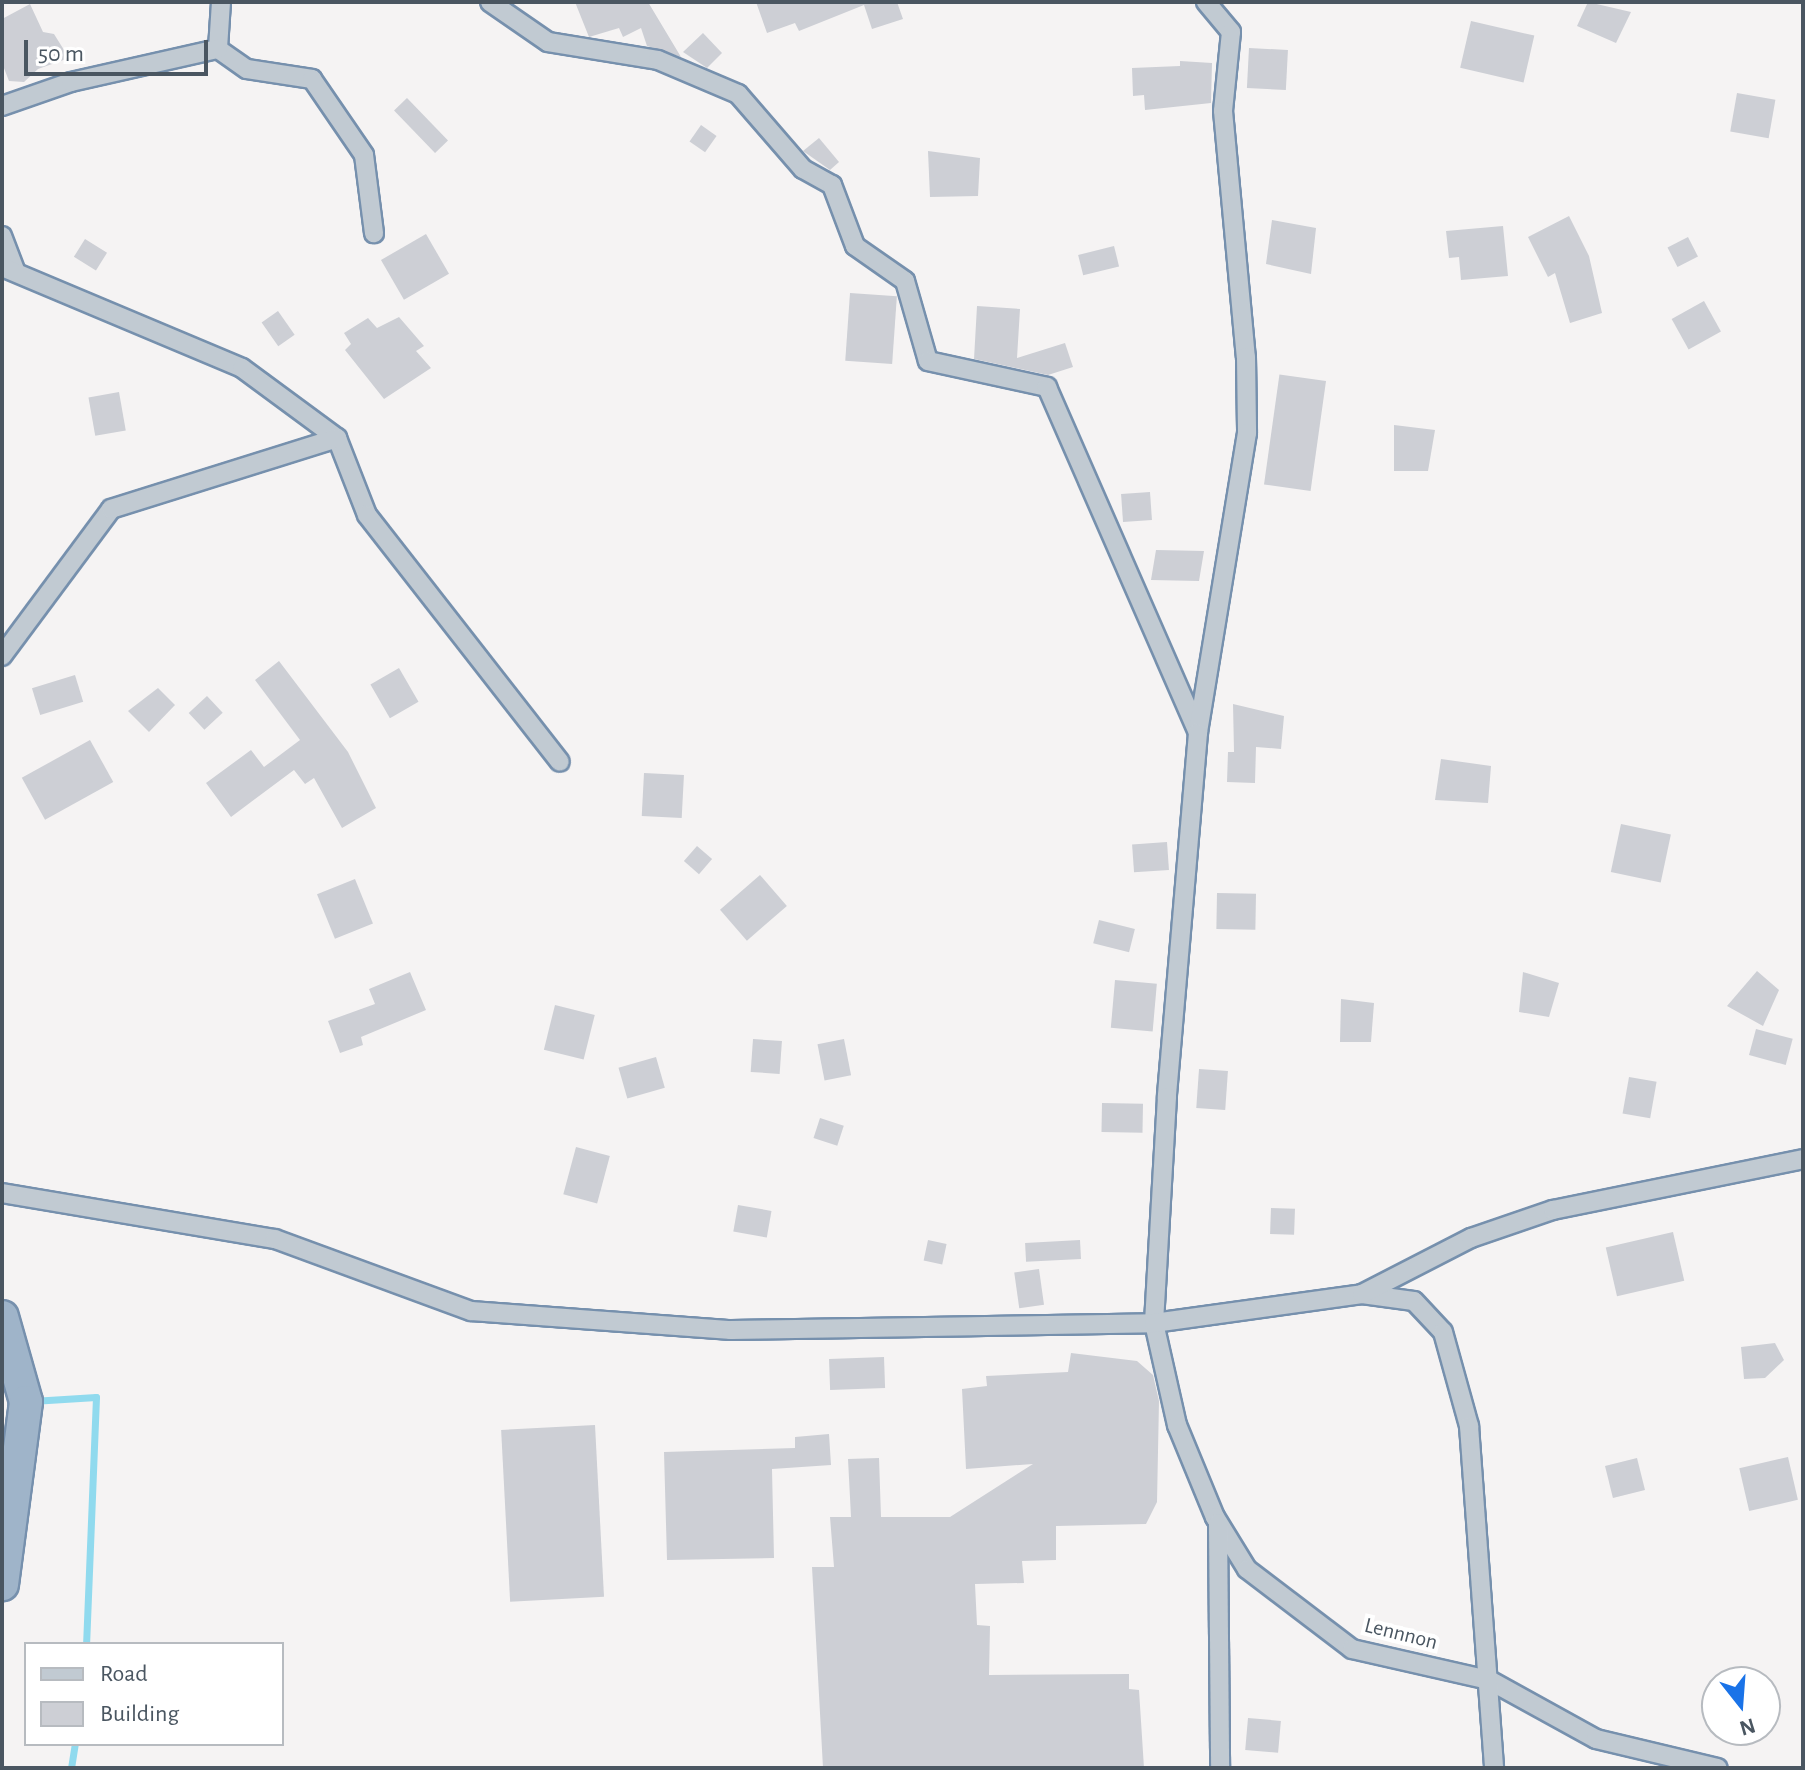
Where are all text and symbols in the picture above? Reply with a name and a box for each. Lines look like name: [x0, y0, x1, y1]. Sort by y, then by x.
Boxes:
scale bar: [28, 24, 212, 74]
text: 50 m: [38, 42, 84, 66]
street label: Lennnon: [1362, 1612, 1440, 1656]
legend: [24, 1642, 284, 1746]
text: Road: [100, 1662, 148, 1686]
north arrow: [1701, 1666, 1781, 1746]
text: Building: [100, 1702, 179, 1726]
text: N: [1737, 1714, 1758, 1740]

